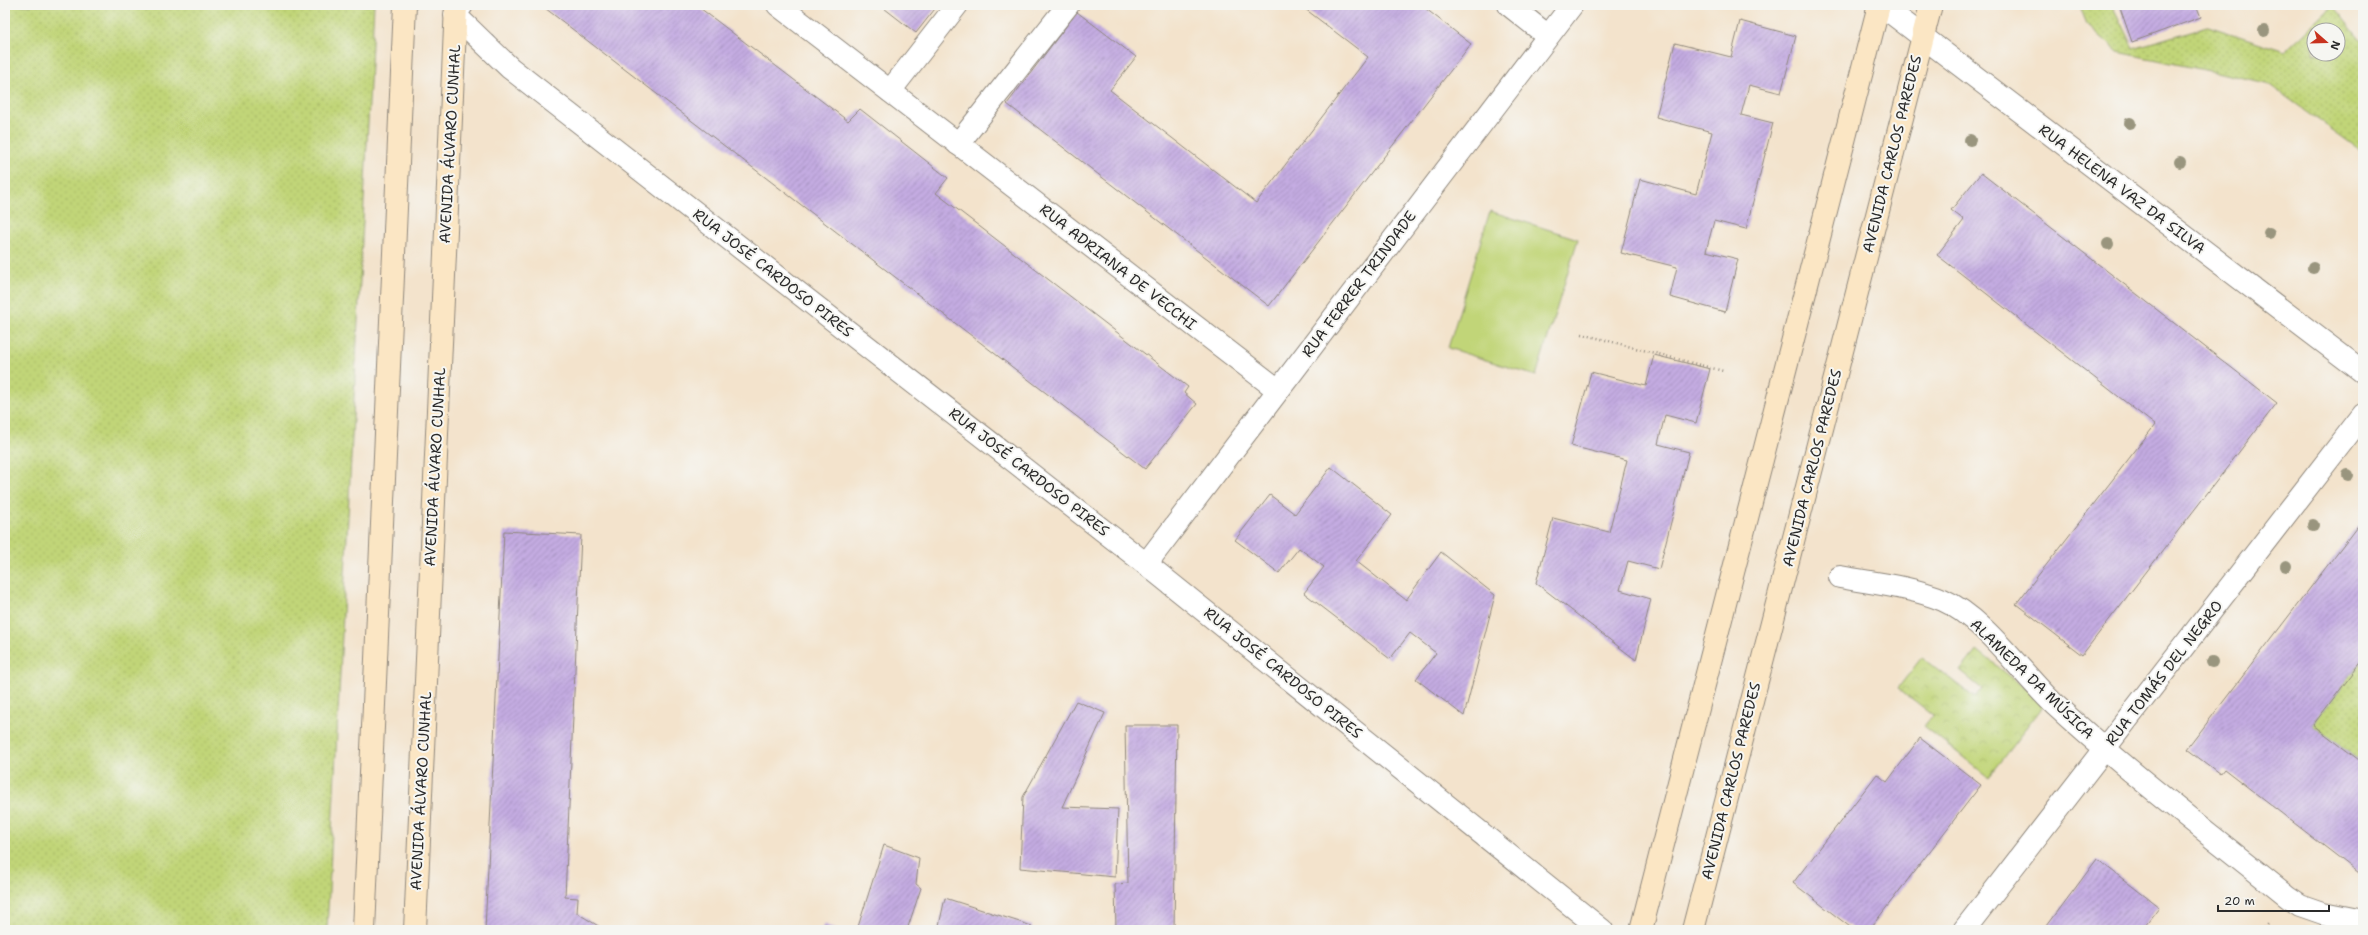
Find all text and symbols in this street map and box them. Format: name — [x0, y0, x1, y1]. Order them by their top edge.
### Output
north arrow — [2306, 22, 2346, 62]
text: N — [2326, 39, 2343, 52]
street label: AVENIDA ÁLVARO CUNHAL — [434, 44, 465, 244]
street label: AVENIDA CARLOS PAREDES — [1858, 53, 1926, 255]
street label: RUA HELENA VAZ DA SILVA — [2035, 120, 2210, 258]
street label: RUA ADRIANA DE VECCHI — [1035, 199, 1201, 335]
street label: RUA JOSÉ CARDOSO PIRES — [689, 203, 858, 342]
street label: RUA FERRER TRINDADE — [1297, 207, 1421, 361]
street label: AVENIDA ÁLVARO CUNHAL — [419, 367, 450, 567]
street label: AVENIDA CARLOS PAREDES — [1778, 367, 1846, 569]
street label: RUA JOSÉ CARDOSO PIRES — [945, 402, 1114, 541]
street label: RUA TOMÁS DEL NEGRO — [2100, 596, 2227, 750]
street label: RUA JOSÉ CARDOSO PIRES — [1200, 602, 1367, 743]
street label: ALAMEDA DA MÚSICA — [1966, 614, 2099, 744]
street label: AVENIDA CARLOS PAREDES — [1697, 680, 1765, 882]
street label: AVENIDA ÁLVARO CUNHAL — [405, 691, 436, 891]
scale bar — [2218, 887, 2329, 913]
text: 20 m — [2224, 893, 2255, 909]

